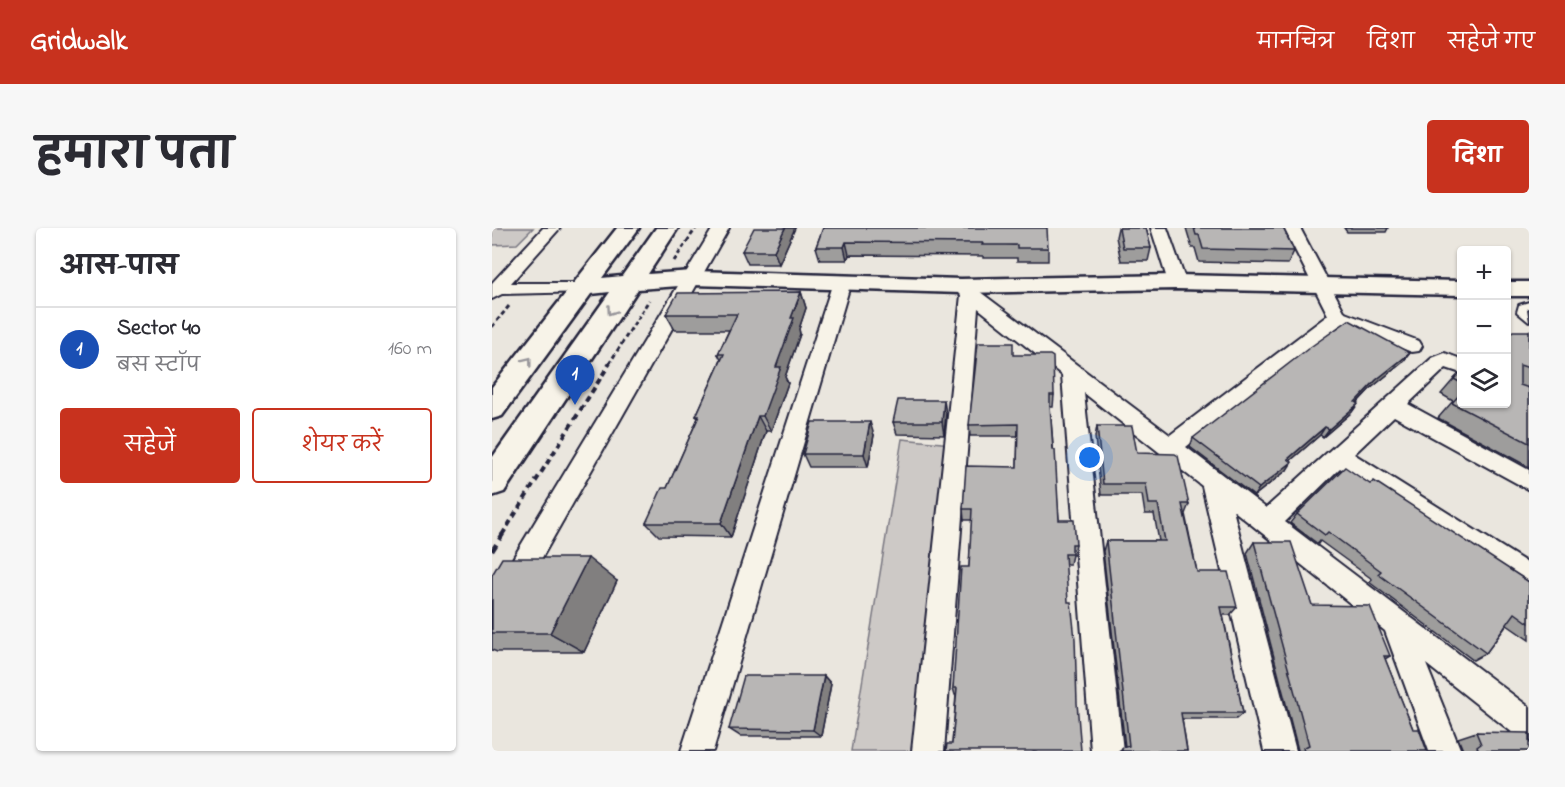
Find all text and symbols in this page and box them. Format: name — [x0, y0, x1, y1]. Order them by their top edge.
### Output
text: Gridwalk — [30, 22, 127, 63]
text: मानचित्र — [1257, 28, 1334, 58]
text: दिशा — [1367, 28, 1415, 58]
text: सहेजे गए — [1448, 28, 1535, 58]
button: दिशा — [1427, 120, 1529, 193]
text: हमारा पता — [36, 126, 233, 187]
map controls — [1457, 246, 1511, 408]
button: + — [1457, 246, 1511, 300]
text: आस-पास — [60, 249, 178, 287]
button: − — [1457, 300, 1511, 354]
one-way arrow — [607, 304, 618, 315]
text: Sector 40 — [117, 313, 200, 345]
text: 1 — [76, 335, 83, 364]
text: 160 m — [388, 335, 432, 364]
text: बस स्टॉप — [117, 352, 200, 381]
button: layers — [1457, 354, 1511, 408]
pin: 1 — [556, 356, 595, 405]
one-way arrow — [520, 357, 531, 368]
button: सहेजें — [60, 408, 240, 483]
button: शेयर करें — [252, 408, 432, 483]
your location — [1075, 443, 1104, 472]

